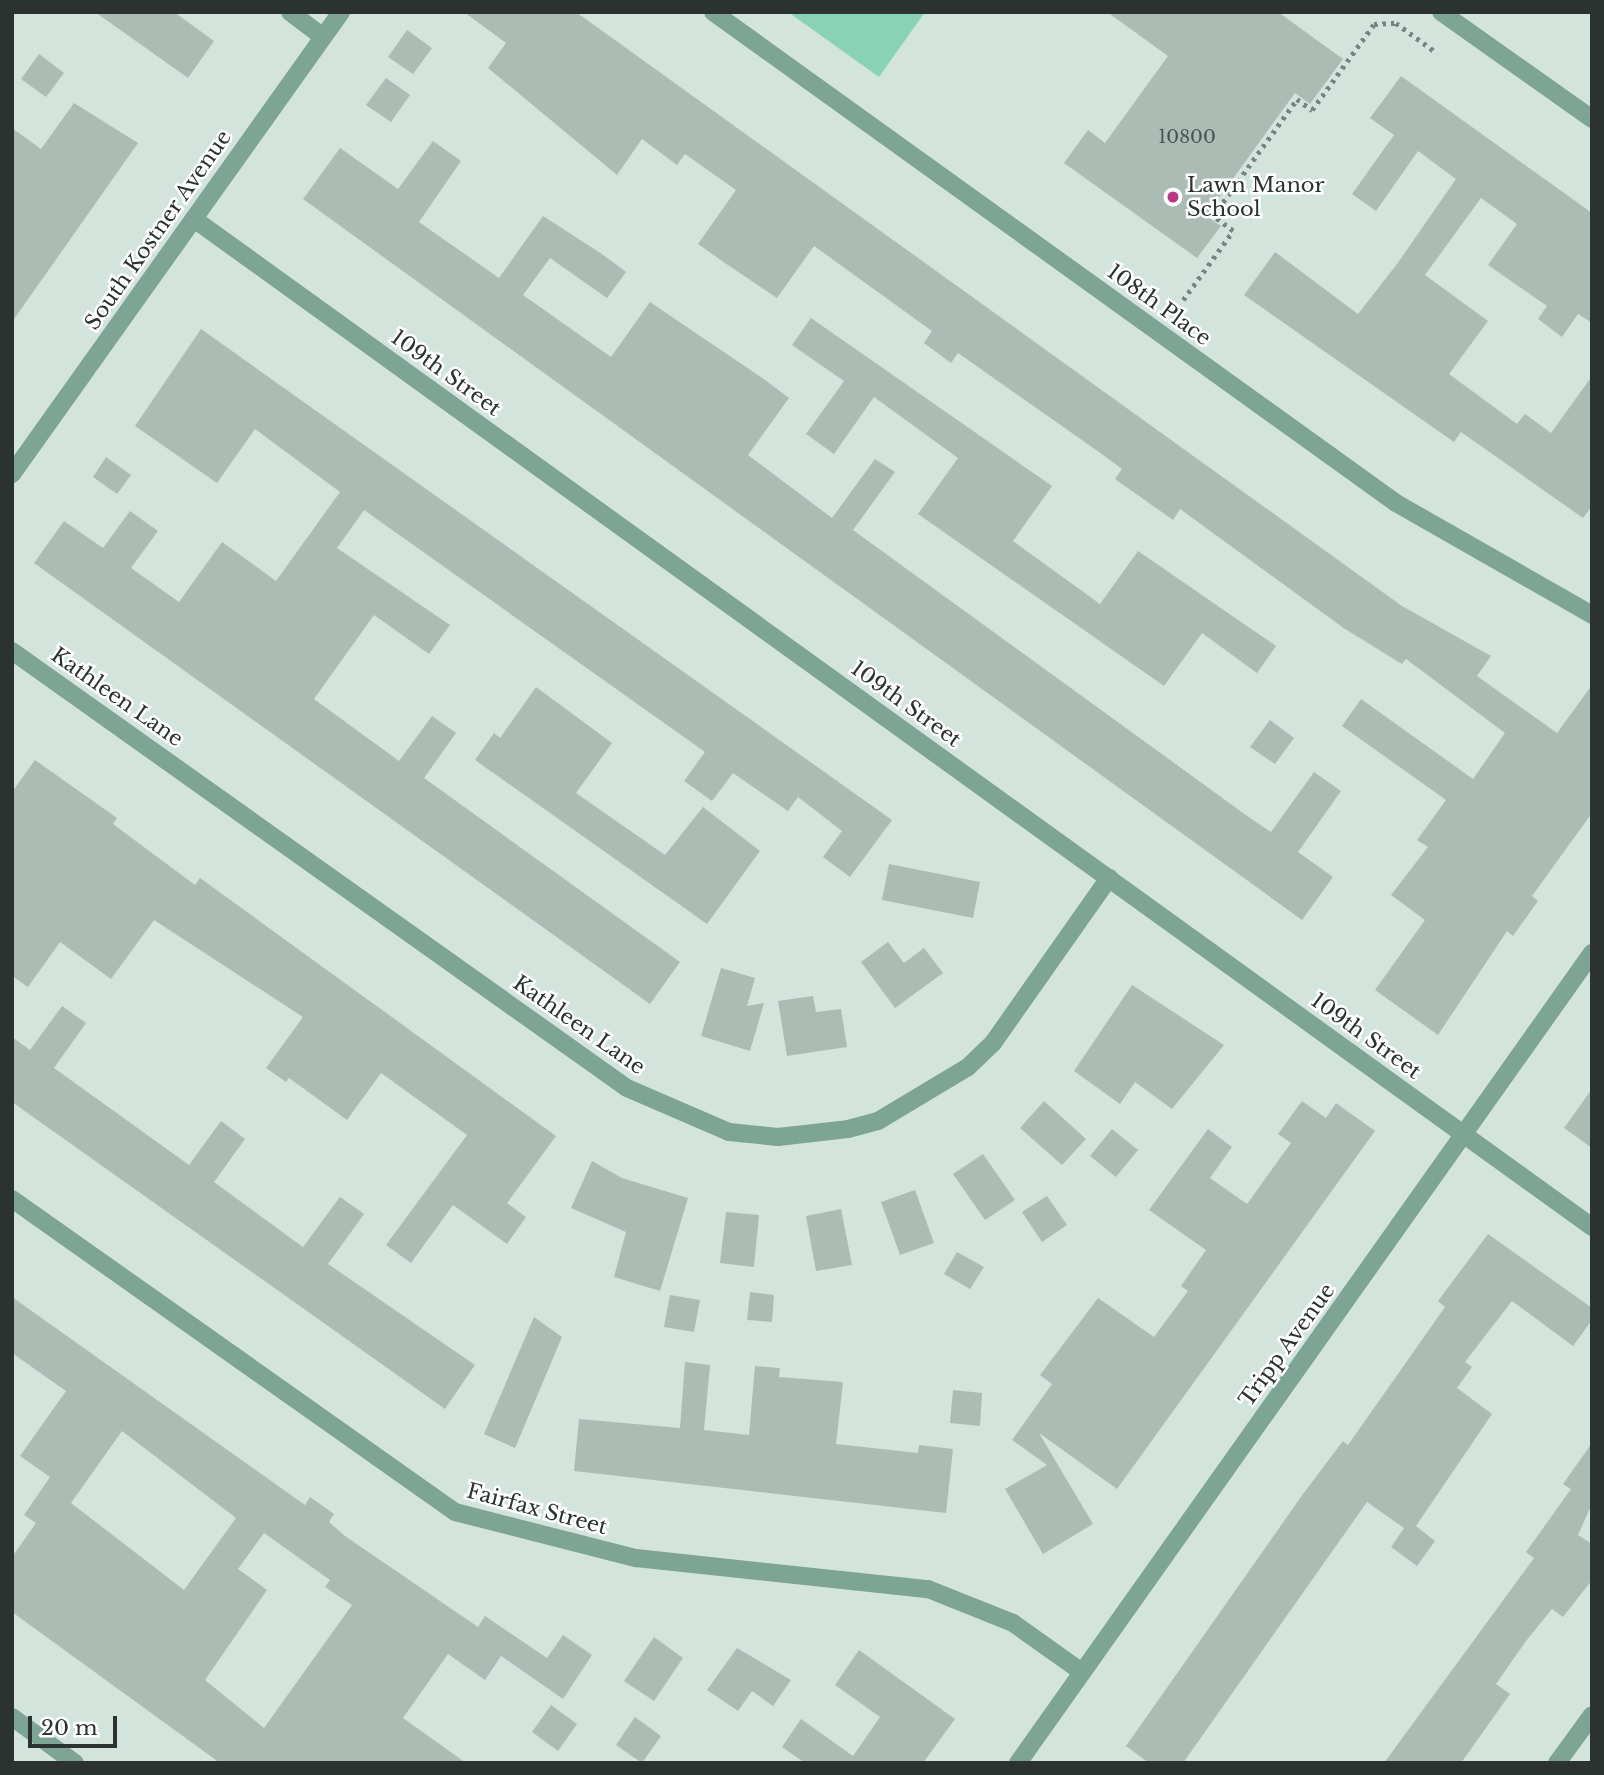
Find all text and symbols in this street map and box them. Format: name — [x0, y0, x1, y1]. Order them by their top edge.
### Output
street label: South Kostner Avenue — [79, 125, 237, 335]
house number: 10800 — [1158, 126, 1216, 148]
place label: Lawn Manor School — [1187, 172, 1325, 222]
marker: Lawn Manor School — [1165, 189, 1181, 205]
street label: 108th Place — [1102, 259, 1216, 351]
street label: 109th Street — [386, 325, 506, 421]
street label: Kathleen Lane — [46, 642, 188, 752]
street label: 109th Street — [846, 656, 966, 752]
street label: Kathleen Lane — [508, 970, 650, 1080]
street label: 109th Street — [1306, 988, 1426, 1084]
street label: Tripp Avenue — [1234, 1278, 1340, 1412]
street label: Fairfax Street — [464, 1478, 610, 1540]
scale bar — [32, 1702, 121, 1746]
text: 20 m — [41, 1715, 98, 1741]

